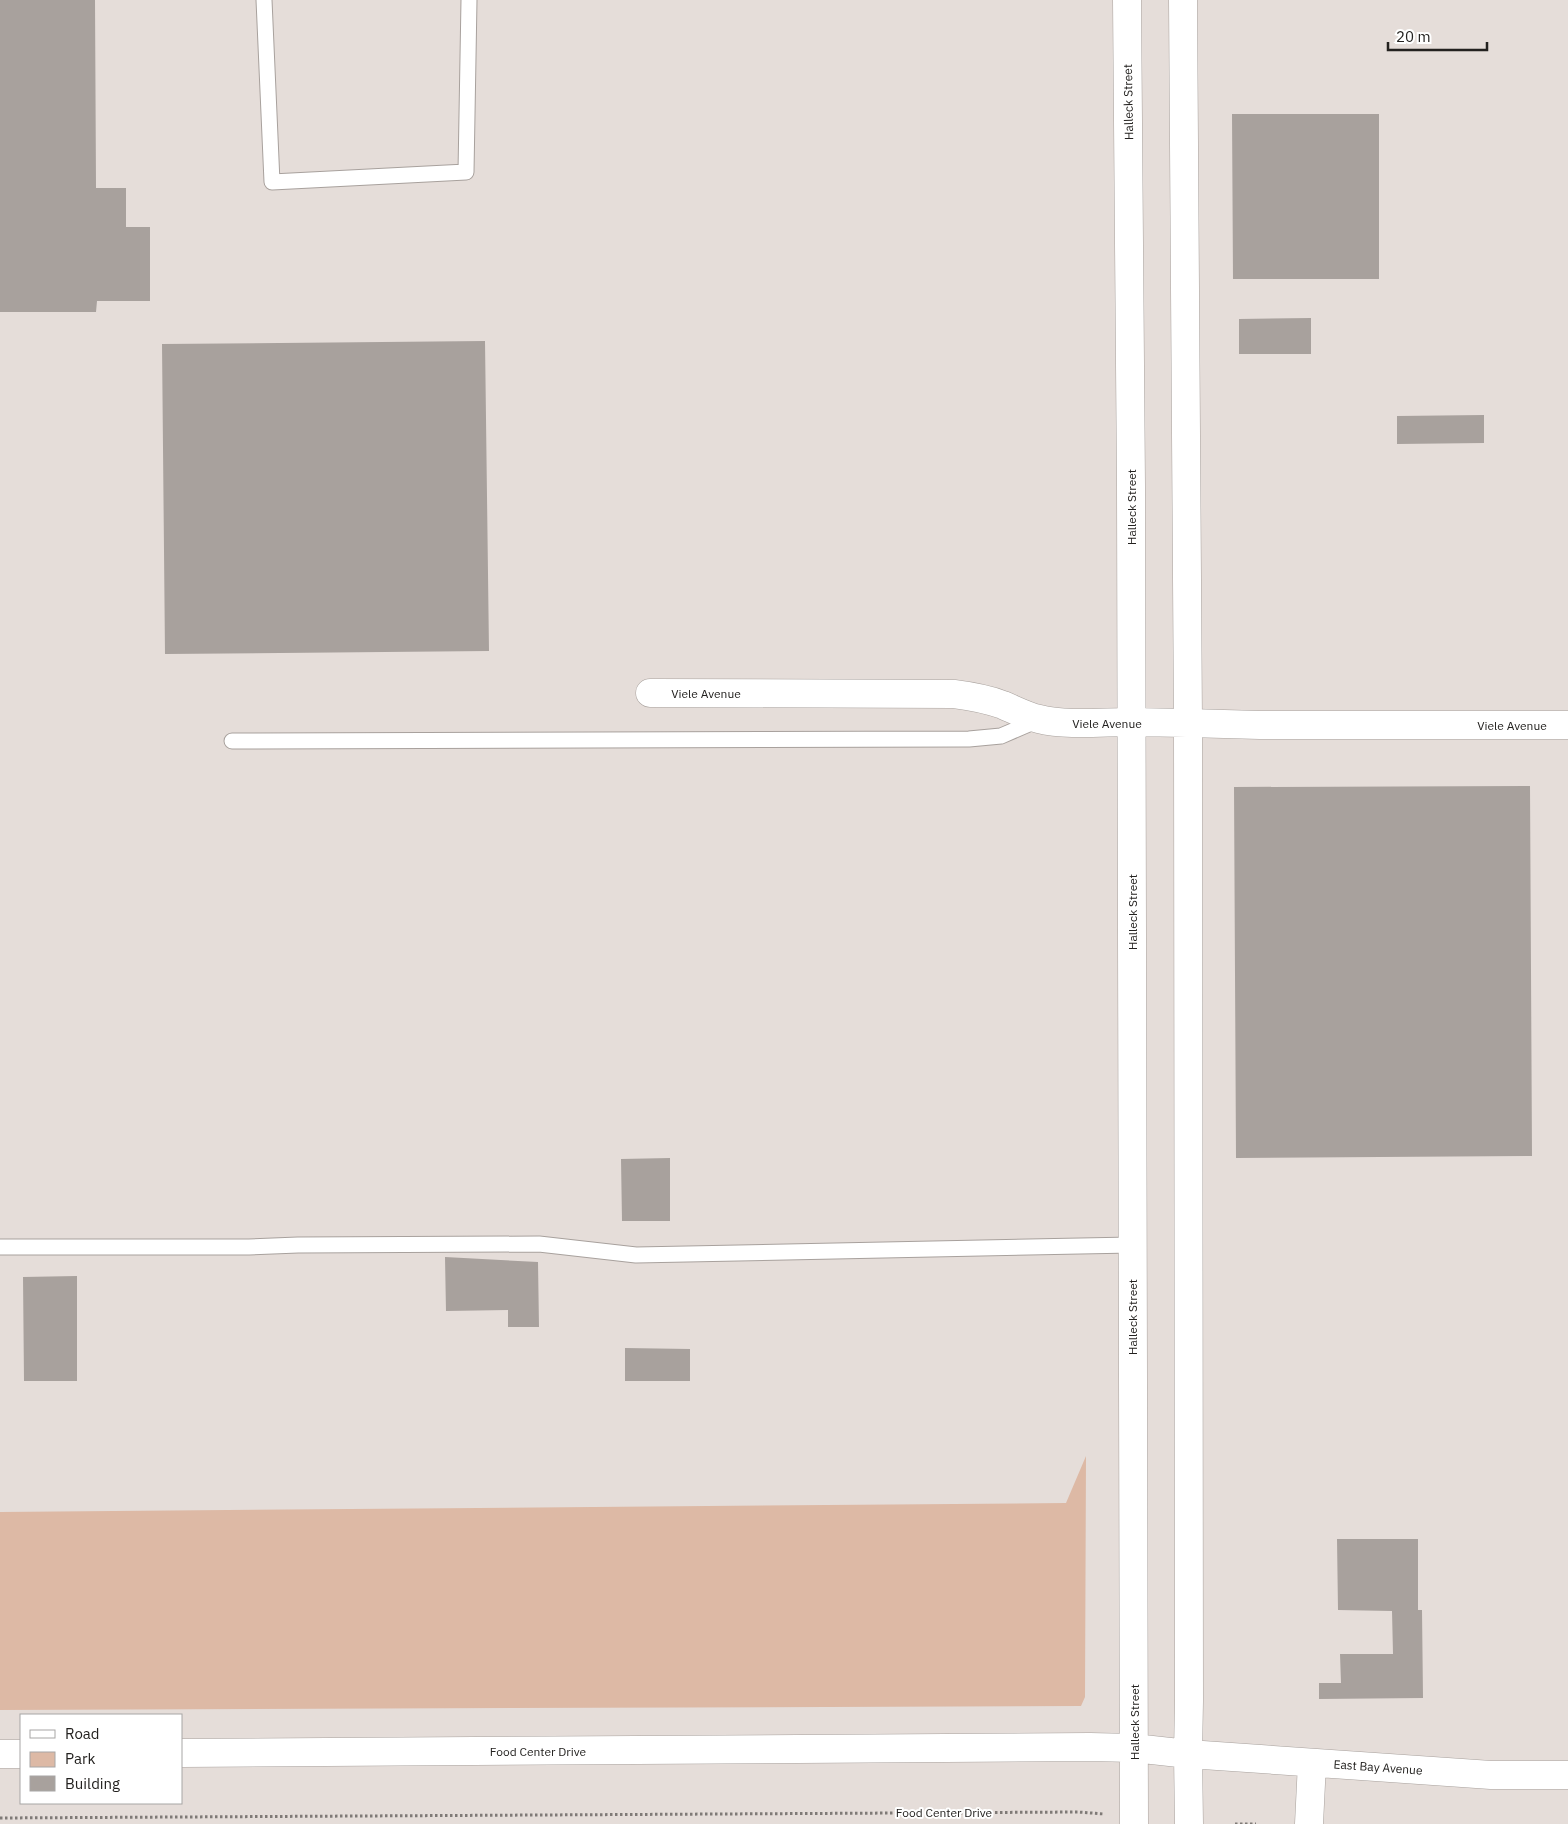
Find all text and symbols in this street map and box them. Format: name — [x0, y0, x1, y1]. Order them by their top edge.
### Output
scale bar — [1388, 20, 1487, 52]
text: 20 m — [1396, 27, 1431, 46]
street label: Halleck Street — [1120, 64, 1136, 140]
street label: Halleck Street — [1124, 469, 1139, 545]
street label: Viele Avenue — [671, 686, 741, 701]
street label: Viele Avenue — [1072, 716, 1142, 731]
street label: Viele Avenue — [1477, 718, 1547, 733]
street label: Halleck Street — [1125, 874, 1140, 950]
street label: Halleck Street — [1125, 1279, 1140, 1355]
street label: Halleck Street — [1127, 1684, 1142, 1760]
legend — [20, 1714, 182, 1804]
text: Road — [65, 1724, 100, 1743]
street label: Food Center Drive — [490, 1744, 587, 1759]
text: Park — [65, 1749, 95, 1768]
street label: East Bay Avenue — [1333, 1756, 1423, 1778]
text: Building — [65, 1774, 120, 1793]
street label: Food Center Drive — [896, 1805, 993, 1820]

